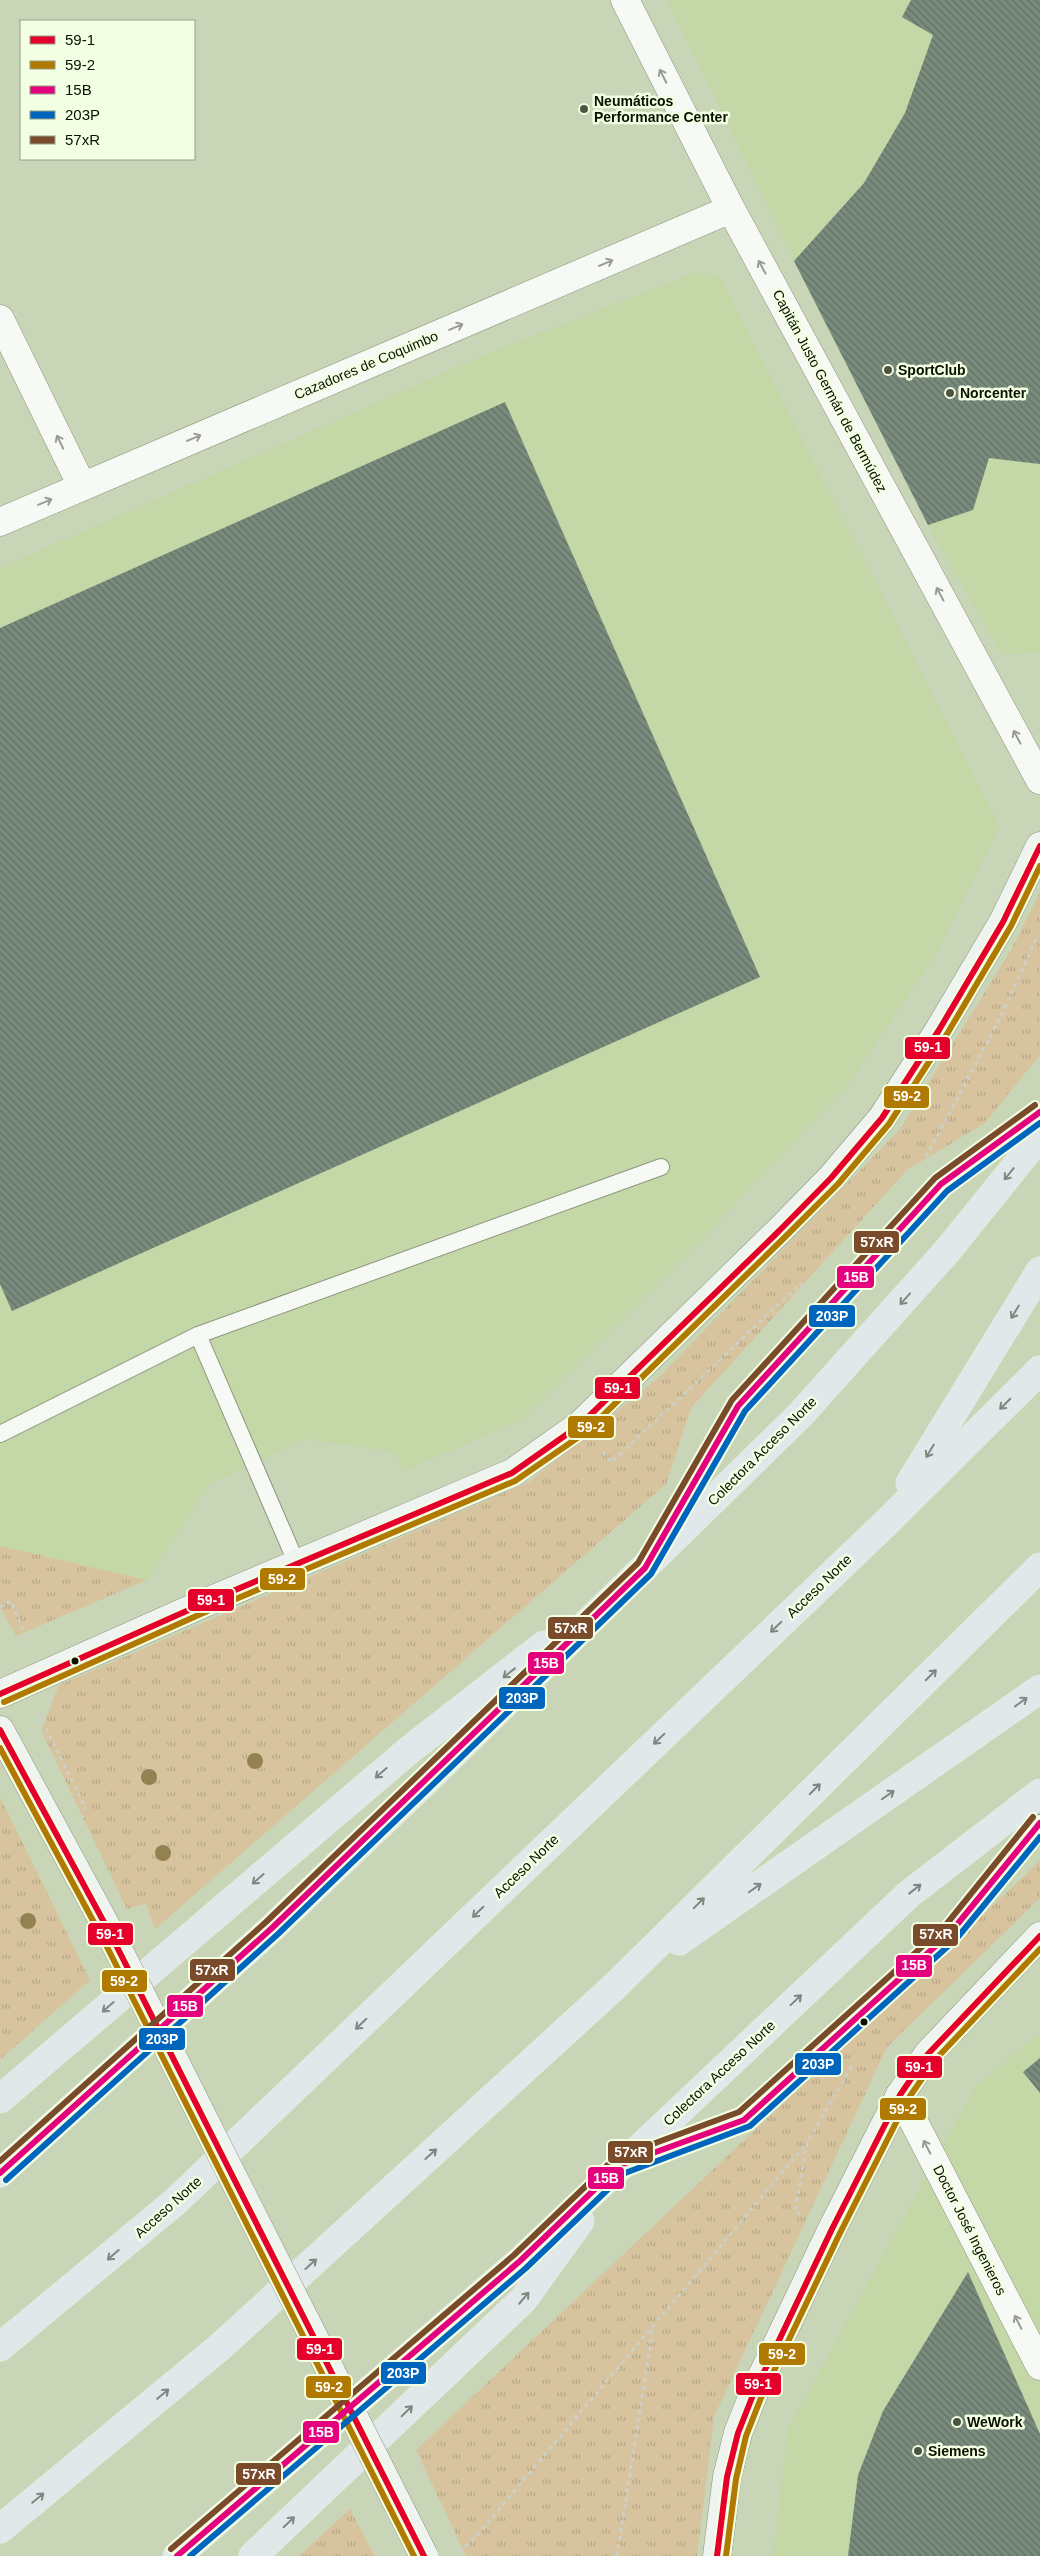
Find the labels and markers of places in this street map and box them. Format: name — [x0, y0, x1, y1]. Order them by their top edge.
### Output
place label: Neumáticos Performance Center — [594, 93, 728, 125]
marker: Neumáticos Performance Center — [578, 103, 590, 115]
place label: SportClub — [898, 362, 966, 378]
marker: SportClub — [882, 364, 894, 376]
place label: Norcenter — [960, 385, 1027, 401]
marker: Norcenter — [944, 387, 956, 399]
unlabelled marker — [70, 1656, 80, 1666]
unlabelled marker — [859, 2017, 869, 2027]
place label: WeWork — [967, 2414, 1023, 2430]
marker: WeWork — [951, 2416, 963, 2428]
place label: Siemens — [928, 2443, 986, 2459]
marker: Siemens — [912, 2445, 924, 2457]

